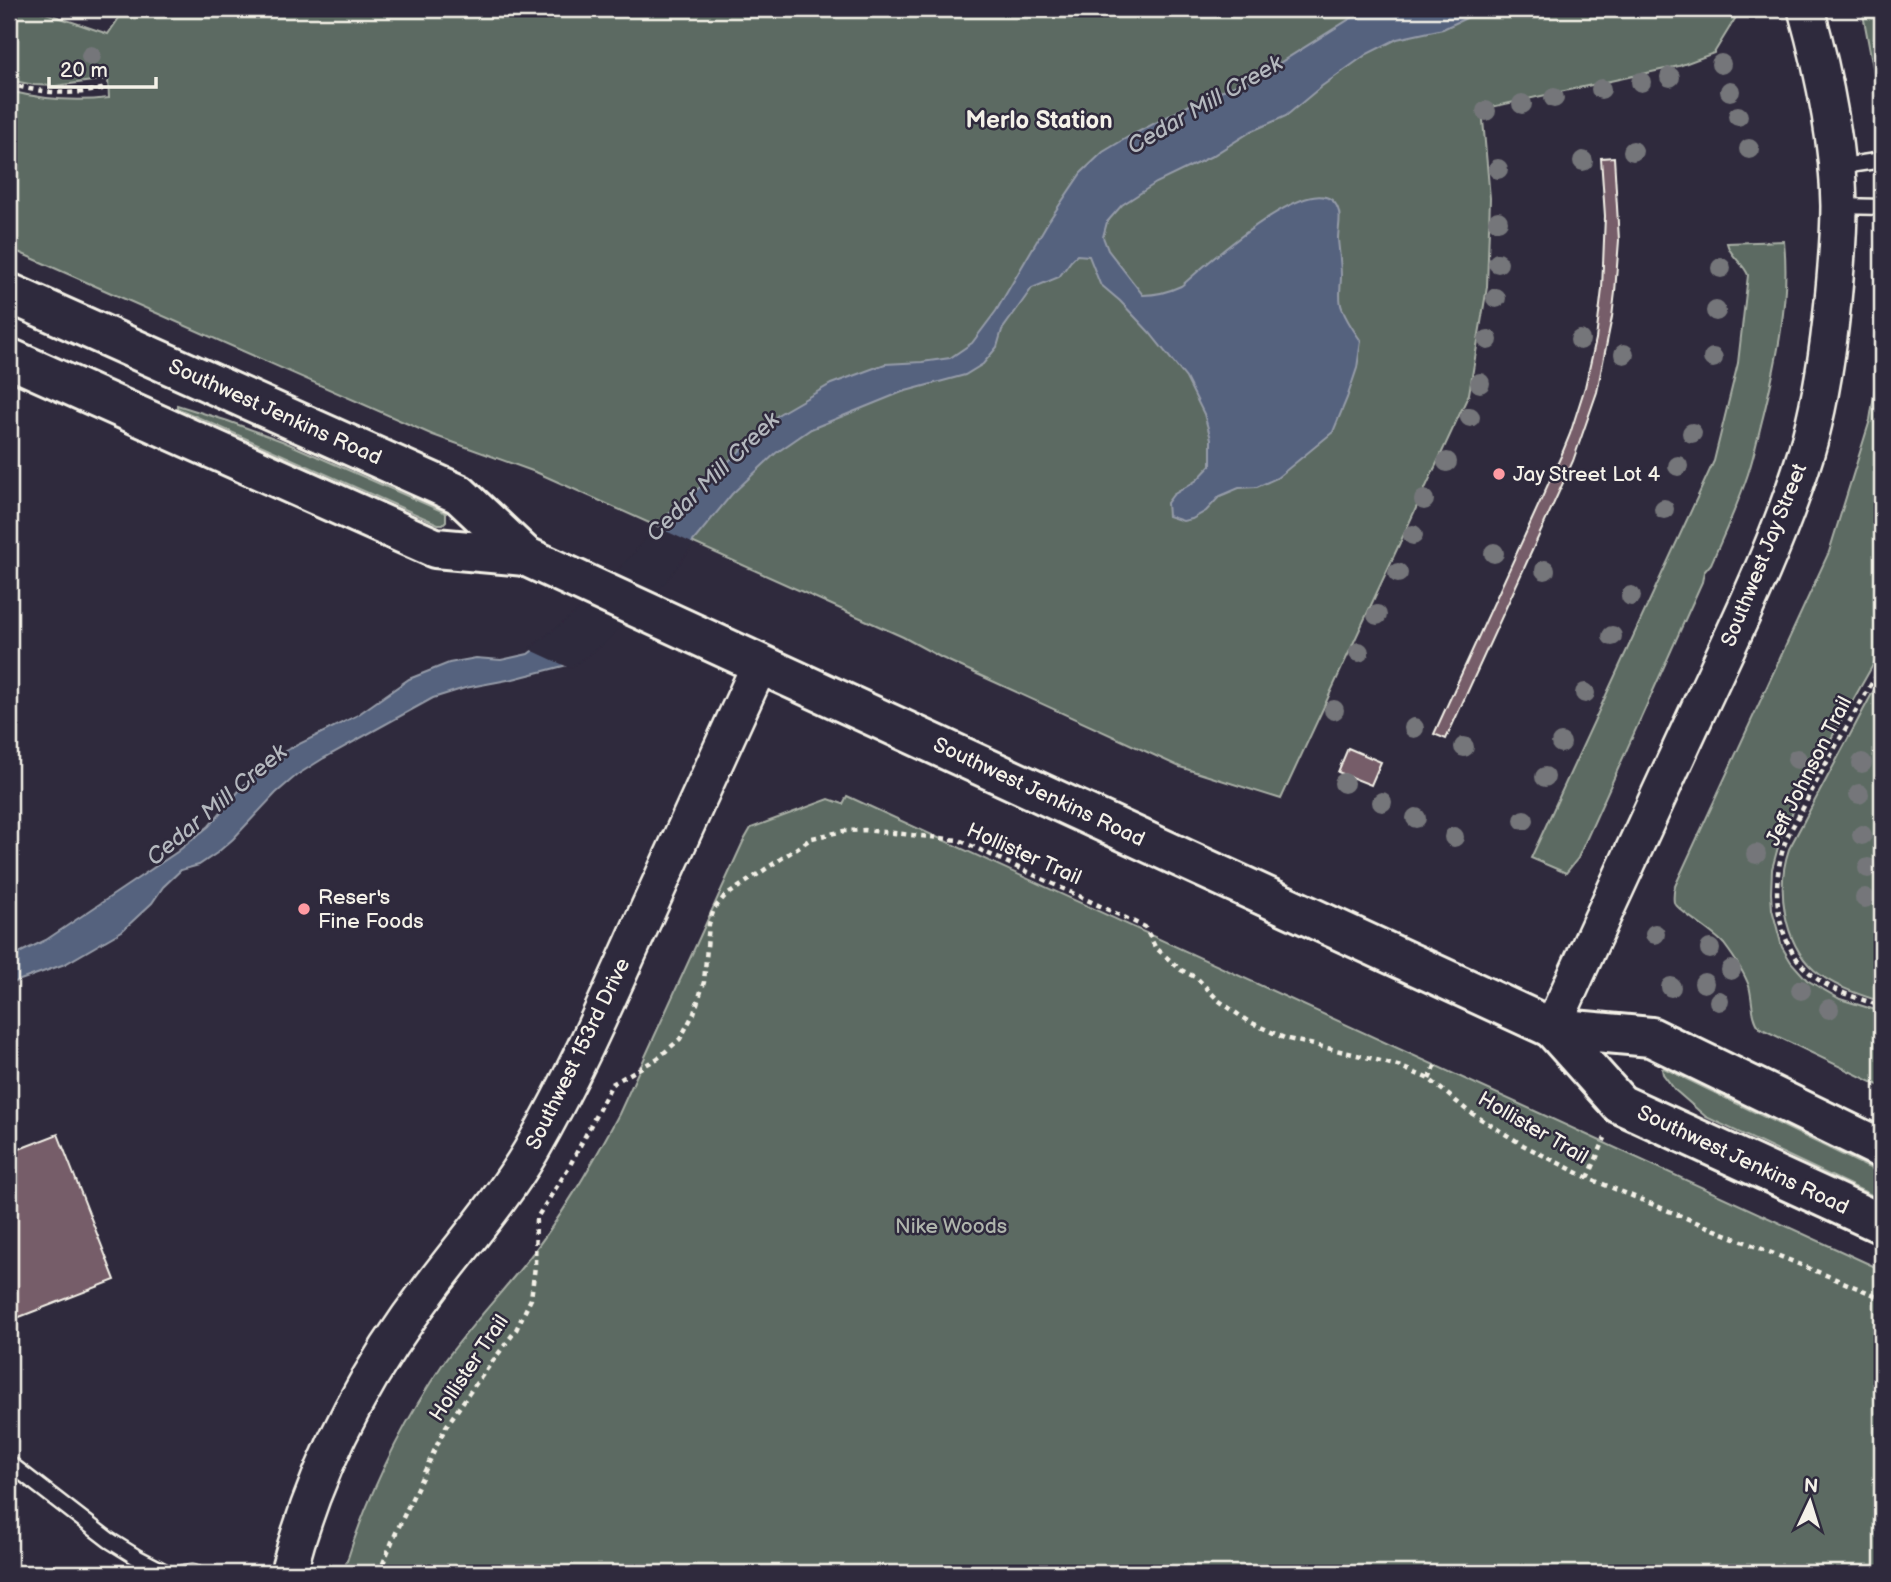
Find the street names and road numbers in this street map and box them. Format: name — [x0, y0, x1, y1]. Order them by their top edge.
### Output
street label: Southwest Jenkins Road — [165, 354, 385, 470]
street label: Southwest Jay Street — [1716, 459, 1812, 650]
street label: Jeff Johnson Trail — [1761, 692, 1857, 850]
street label: Southwest Jenkins Road — [929, 732, 1149, 852]
street label: Hollister Trail — [963, 818, 1085, 890]
street label: Southwest 153rd Drive — [521, 954, 635, 1154]
street label: Hollister Trail — [1473, 1086, 1593, 1170]
street label: Southwest Jenkins Road — [1633, 1100, 1853, 1220]
street label: Hollister Trail — [424, 1310, 514, 1426]

